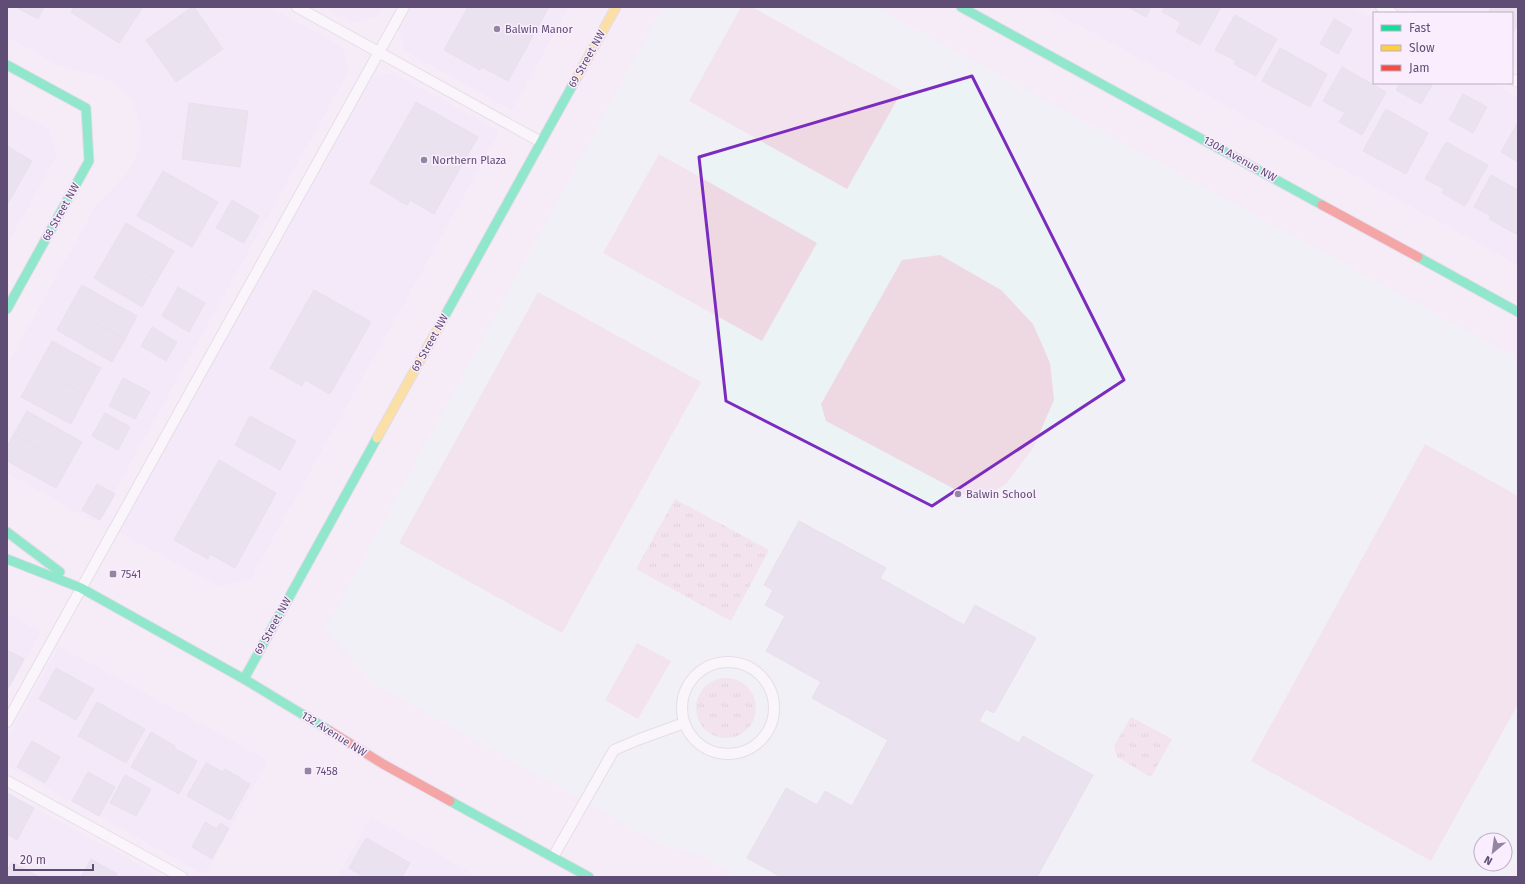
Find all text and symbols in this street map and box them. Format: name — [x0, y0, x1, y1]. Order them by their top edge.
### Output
legend — [1373, 12, 1513, 84]
text: Fast — [1409, 21, 1431, 35]
place label: Balwin Manor — [505, 23, 574, 36]
marker: Balwin Manor — [492, 24, 502, 34]
street label: 69 Street NW — [566, 28, 608, 90]
text: Slow — [1409, 41, 1435, 55]
text: Jam — [1409, 61, 1429, 75]
street label: 130A Avenue NW — [1201, 134, 1279, 184]
place label: Northern Plaza — [432, 154, 506, 167]
marker: Northern Plaza — [419, 155, 429, 165]
street label: 68 Street NW — [40, 181, 82, 243]
street label: 69 Street NW — [409, 312, 451, 374]
place label: Balwin School — [966, 488, 1036, 501]
marker: Balwin School — [953, 489, 963, 499]
place label: 7541 — [121, 568, 141, 581]
marker: 7541 — [108, 569, 118, 579]
street label: 69 Street NW — [252, 595, 294, 657]
street label: 132 Avenue NW — [299, 709, 369, 759]
place label: 7458 — [316, 765, 338, 778]
marker: 7458 — [303, 766, 313, 776]
north arrow — [1473, 832, 1513, 872]
scale bar — [14, 846, 93, 872]
text: 20 m — [20, 853, 46, 867]
text: N — [1482, 853, 1495, 868]

